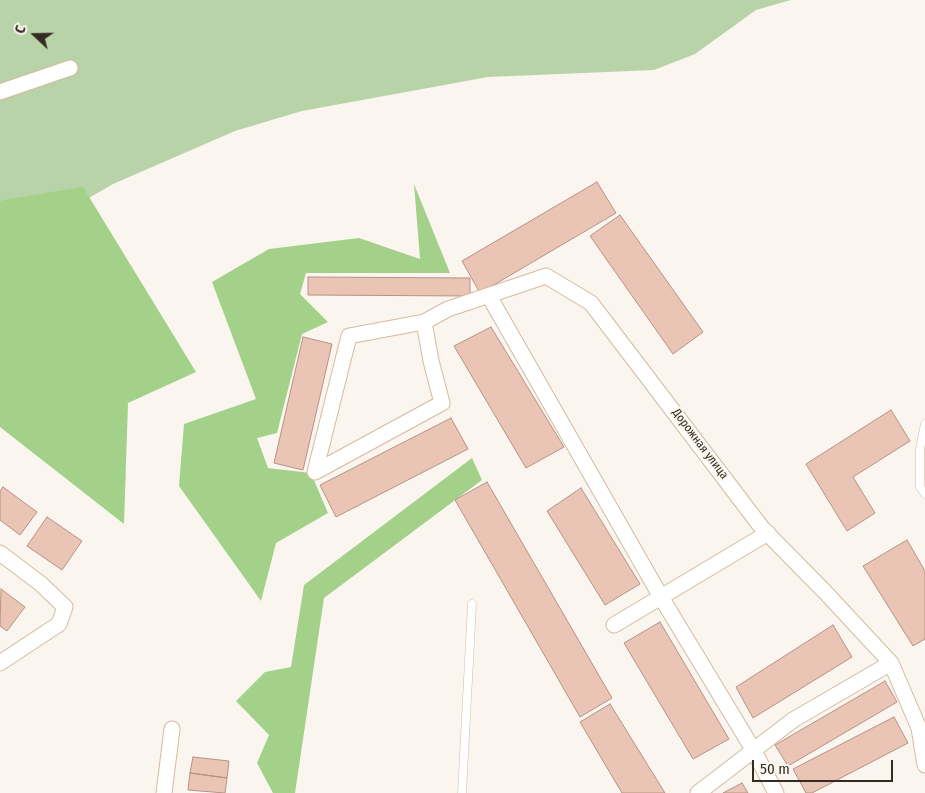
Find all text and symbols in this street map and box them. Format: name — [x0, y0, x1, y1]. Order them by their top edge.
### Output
north arrow — [10, 10, 60, 60]
text: С — [11, 23, 30, 36]
street label: Дорожная улица — [669, 406, 731, 482]
scale bar — [755, 750, 896, 782]
text: 50 m — [760, 760, 790, 778]

